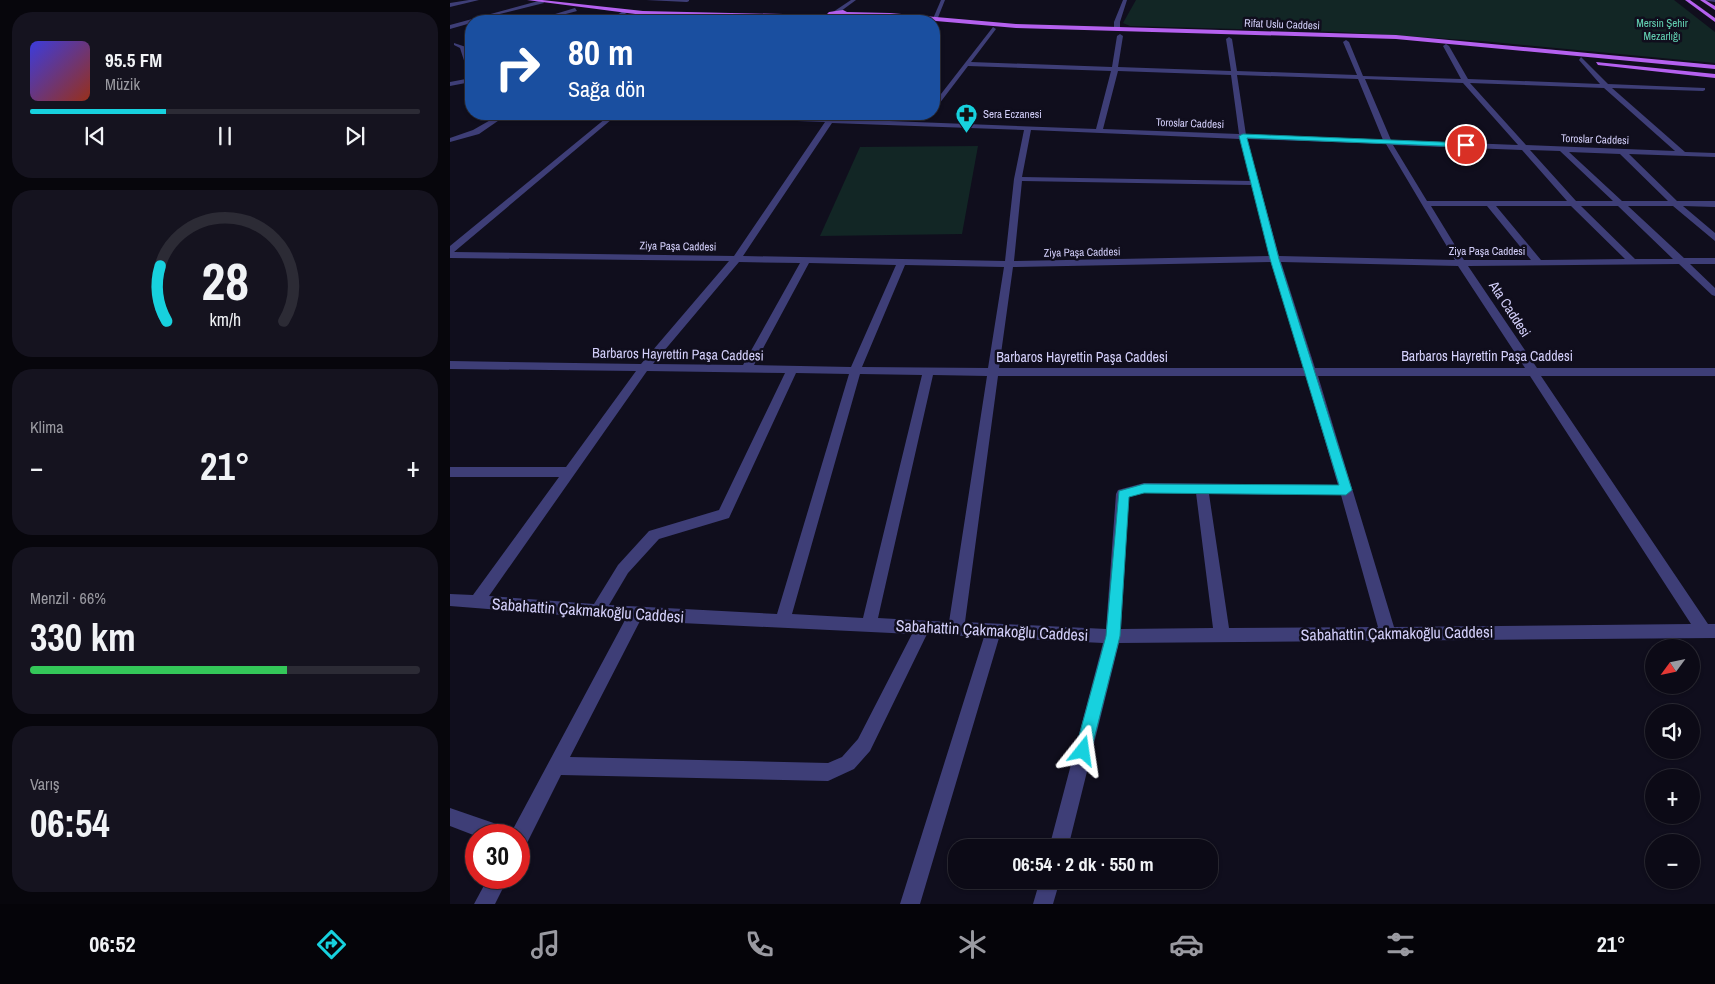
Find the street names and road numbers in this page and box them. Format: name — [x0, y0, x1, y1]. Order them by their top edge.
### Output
street label: Rifat Uslu Caddesi — [1244, 16, 1320, 32]
street label: Toroslar Caddesi — [1156, 115, 1224, 131]
street label: Toroslar Caddesi — [1561, 131, 1629, 147]
street label: Ziya Paşa Caddesi — [640, 238, 716, 254]
street label: Ziya Paşa Caddesi — [1044, 244, 1120, 260]
street label: Ziya Paşa Caddesi — [1449, 244, 1525, 258]
street label: Ata Caddesi — [1485, 277, 1535, 340]
street label: Barbaros Hayrettin Paşa Caddesi — [592, 344, 764, 364]
street label: Barbaros Hayrettin Paşa Caddesi — [1401, 347, 1573, 365]
street label: Barbaros Hayrettin Paşa Caddesi — [996, 348, 1168, 366]
street label: Sabahattin Çakmakoğlu Caddesi — [491, 592, 685, 628]
street label: Sabahattin Çakmakoğlu Caddesi — [895, 614, 1089, 646]
street label: Sabahattin Çakmakoğlu Caddesi — [1301, 620, 1493, 646]

